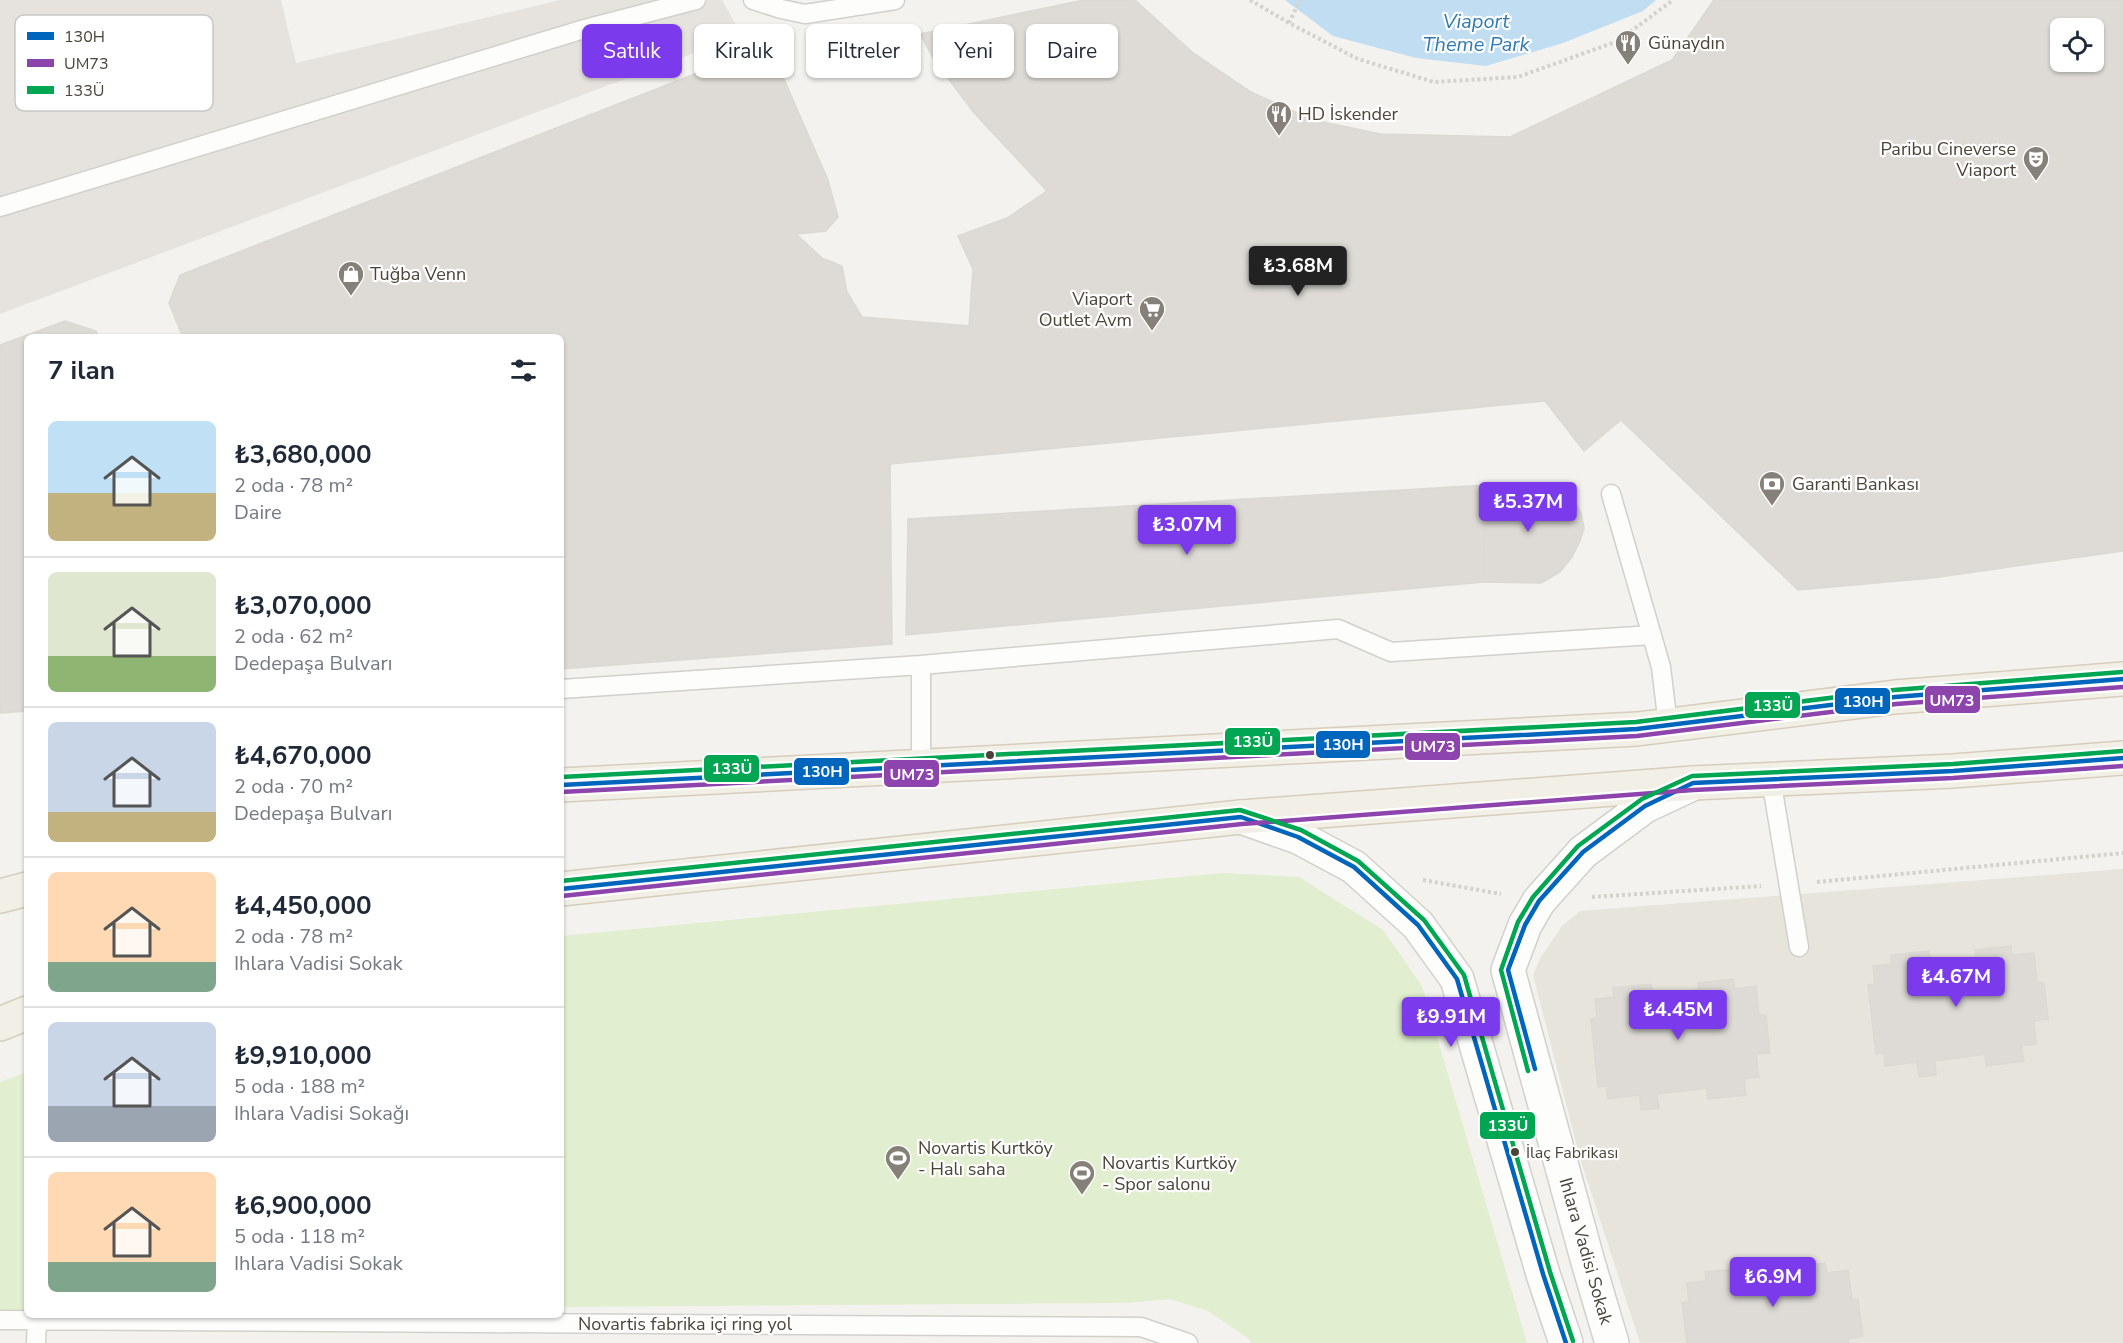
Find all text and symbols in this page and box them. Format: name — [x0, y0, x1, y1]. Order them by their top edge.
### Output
water label: Viaport Theme Park — [1423, 8, 1530, 58]
legend — [15, 15, 213, 111]
map controls — [2050, 18, 2104, 72]
button: locate — [2050, 18, 2104, 72]
chip: Satılık — [582, 24, 682, 78]
chip: Kiralık — [694, 24, 794, 78]
chip: Filtreler — [806, 24, 921, 78]
chip: Yeni — [933, 24, 1014, 78]
chip: Daire — [1026, 24, 1118, 78]
text: 130H — [64, 26, 105, 48]
restaurant icon: Günaydın — [1613, 28, 1643, 66]
place label: Günaydın — [1648, 31, 1725, 55]
text: UM73 — [64, 53, 109, 75]
text: 133Ü — [64, 80, 104, 102]
restaurant icon: HD İskender — [1264, 99, 1294, 137]
place label: HD İskender — [1298, 102, 1399, 126]
place label: Paribu Cineverse Viaport — [1880, 137, 2017, 182]
theatre icon: Paribu Cineverse Viaport — [2021, 144, 2051, 182]
pin: ₺3.68M — [1249, 246, 1347, 297]
text: ₺3.68M — [1263, 252, 1333, 279]
shop icon: Tuğba Venn — [336, 259, 366, 297]
place label: Tuğba Venn — [370, 262, 466, 286]
place label: Viaport Outlet Avm — [1039, 287, 1133, 332]
supermarket icon: Viaport Outlet Avm — [1137, 294, 1167, 332]
text: 7 ilan — [48, 353, 115, 388]
icon: filters — [507, 354, 540, 387]
text: ₺3,680,000 — [234, 437, 372, 472]
icon: home — [96, 445, 168, 517]
bank icon: Garanti Bankası — [1757, 469, 1787, 507]
text: 2 oda · 78 m² — [234, 472, 353, 499]
place label: Garanti Bankası — [1792, 472, 1919, 496]
pin: ₺5.37M — [1479, 482, 1577, 533]
text: ₺5.37M — [1493, 488, 1563, 515]
text: Daire — [234, 499, 282, 526]
pin: ₺3.07M — [1138, 505, 1236, 556]
text: ₺3.07M — [1152, 511, 1222, 538]
text: ₺3,070,000 — [234, 588, 372, 623]
icon: home — [96, 596, 168, 668]
text: 2 oda · 62 m² — [234, 623, 353, 650]
text: Dedepaşa Bulvarı — [234, 650, 392, 677]
line badge: UM73 — [1924, 685, 1981, 714]
line badge: 130H — [1834, 687, 1891, 715]
text: UM73 — [1930, 690, 1974, 712]
line badge: 133Ü — [1744, 691, 1801, 719]
text: 130H — [1842, 691, 1884, 713]
text: 133Ü — [1753, 695, 1793, 717]
line badge: 133Ü — [1224, 727, 1281, 756]
line badge: 130H — [1315, 730, 1371, 759]
text: 133Ü — [1233, 731, 1273, 753]
line badge: UM73 — [1404, 732, 1461, 761]
text: 130H — [1322, 734, 1364, 756]
text: UM73 — [1411, 736, 1455, 758]
text: ₺4,670,000 — [234, 738, 372, 773]
icon: home — [96, 746, 168, 818]
unlabelled marker — [984, 749, 996, 761]
line badge: 133Ü — [703, 754, 760, 783]
line badge: 130H — [793, 757, 850, 786]
text: 133Ü — [712, 758, 752, 780]
line badge: UM73 — [883, 759, 940, 788]
text: 130H — [801, 761, 843, 783]
text: UM73 — [890, 764, 934, 786]
text: 2 oda · 70 m² — [234, 773, 353, 800]
text: Dedepaşa Bulvarı — [234, 800, 392, 827]
text: ₺4,450,000 — [234, 888, 372, 923]
icon: home — [96, 896, 168, 968]
text: 2 oda · 78 m² — [234, 923, 353, 950]
text: Ihlara Vadisi Sokak — [234, 950, 403, 977]
pin: ₺4.67M — [1907, 957, 2005, 1008]
text: ₺4.67M — [1921, 963, 1991, 990]
pin: ₺4.45M — [1629, 990, 1727, 1041]
text: ₺4.45M — [1643, 996, 1713, 1023]
pin: ₺9.91M — [1402, 997, 1500, 1048]
text: ₺9.91M — [1416, 1003, 1486, 1030]
text: ₺9,910,000 — [234, 1038, 372, 1073]
icon: home — [96, 1046, 168, 1118]
text: 5 oda · 188 m² — [234, 1073, 365, 1100]
text: Ihlara Vadisi Sokağı — [234, 1100, 409, 1127]
line badge: 133Ü — [1479, 1111, 1536, 1140]
text: 133Ü — [1488, 1115, 1528, 1137]
place label: Novartis Kurtköy - Halı saha — [918, 1136, 1054, 1181]
place label: İlaç Fabrikası — [1526, 1142, 1618, 1164]
sports icon: Novartis Kurtköy - Halı saha — [883, 1143, 913, 1181]
marker: İlaç Fabrikası — [1509, 1146, 1521, 1158]
place label: Novartis Kurtköy - Spor salonu — [1102, 1151, 1238, 1196]
sports icon: Novartis Kurtköy - Spor salonu — [1067, 1158, 1097, 1196]
street label: Ihlara Vadisi Sokak — [1554, 1175, 1619, 1328]
text: ₺6,900,000 — [234, 1188, 372, 1223]
icon: home — [96, 1196, 168, 1268]
text: 5 oda · 118 m² — [234, 1223, 365, 1250]
text: Ihlara Vadisi Sokak — [234, 1250, 403, 1277]
pin: ₺6.9M — [1731, 1257, 1815, 1308]
text: ₺6.9M — [1744, 1263, 1802, 1290]
street label: Novartis fabrika içi ring yol — [578, 1312, 793, 1336]

